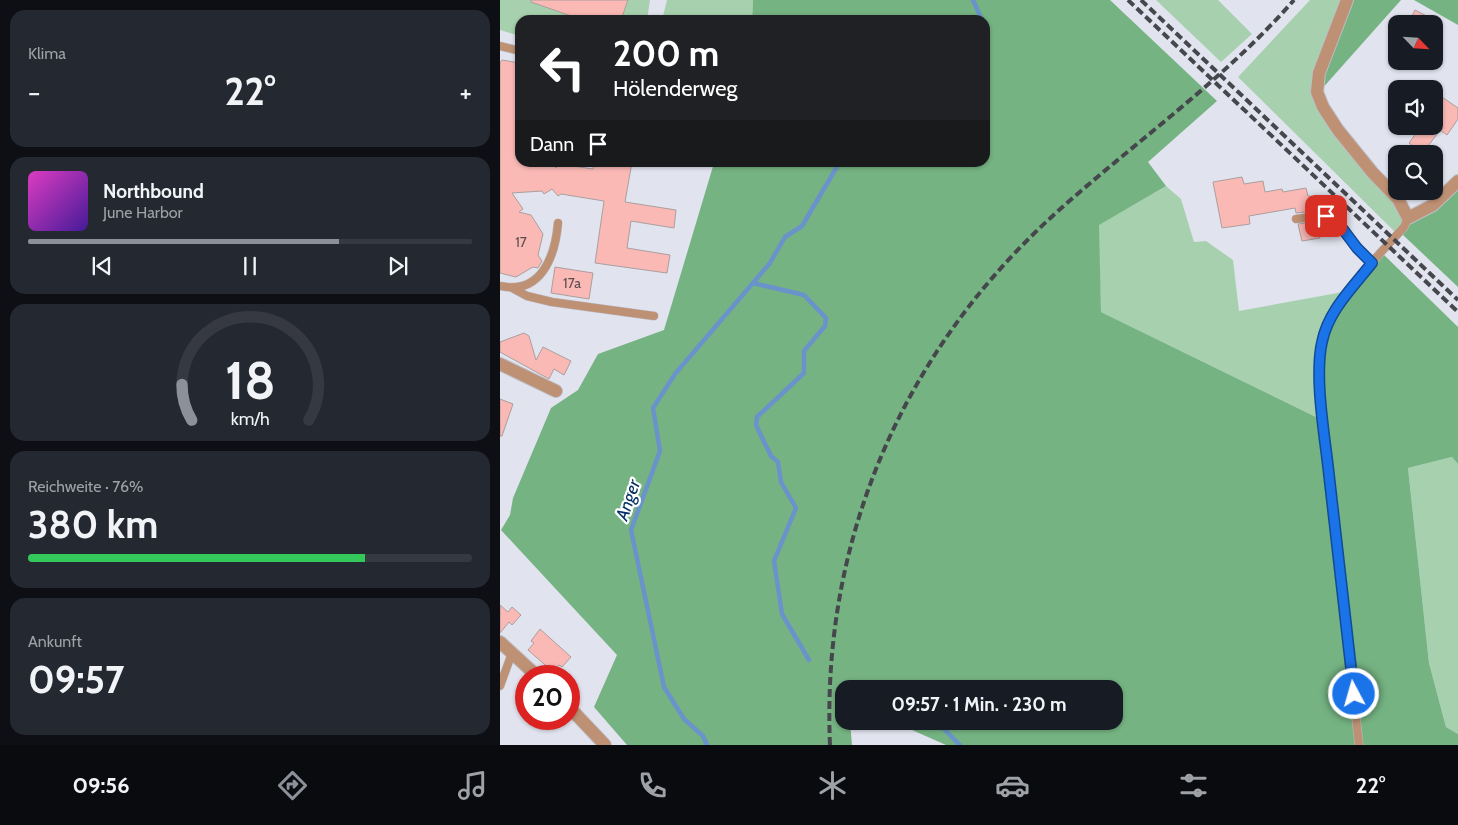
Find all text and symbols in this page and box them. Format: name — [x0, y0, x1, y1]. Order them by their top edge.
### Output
north arrow — [1388, 15, 1442, 70]
map controls — [1388, 15, 1443, 200]
text: 200 m — [613, 32, 719, 75]
icon: left — [530, 35, 595, 100]
text: Klima — [28, 44, 66, 63]
text: 22° — [224, 68, 276, 115]
text: − — [28, 75, 40, 109]
text: + — [460, 75, 472, 109]
text: Hölenderweg — [613, 75, 737, 102]
button: sound — [1388, 80, 1443, 135]
icon: arrive — [584, 130, 612, 158]
text: Dann — [530, 133, 574, 156]
button: search — [1388, 145, 1443, 200]
text: Northbound — [103, 180, 204, 203]
pin — [1305, 195, 1347, 237]
icon: arrive — [1312, 202, 1340, 230]
text: June Harbor — [103, 203, 183, 222]
house number: 17 — [515, 233, 527, 251]
icon: previous — [88, 252, 116, 280]
icon: pause — [236, 252, 264, 280]
icon: next — [384, 252, 412, 280]
house number: 17a — [563, 274, 581, 292]
text: 18 — [225, 349, 275, 412]
text: km/h — [230, 408, 270, 429]
water label: Anger — [611, 475, 646, 524]
text: Reichweite · 76% — [28, 477, 144, 496]
text: 380 km — [28, 501, 158, 548]
text: Ankunft — [28, 632, 82, 651]
text: 09:57 — [28, 656, 124, 703]
speed limit sign: 20 — [515, 665, 580, 730]
position arrow — [1327, 667, 1379, 719]
text: 09:57 · 1 Min. · 230 m — [892, 693, 1066, 716]
icon: directions — [275, 768, 310, 803]
icon: music — [455, 768, 490, 803]
icon: phone — [635, 768, 670, 803]
icon: climate — [815, 768, 850, 803]
icon: car — [995, 768, 1030, 803]
icon: filters — [1176, 768, 1211, 803]
text: 09:56 — [73, 772, 130, 799]
text: 22° — [1356, 772, 1385, 799]

